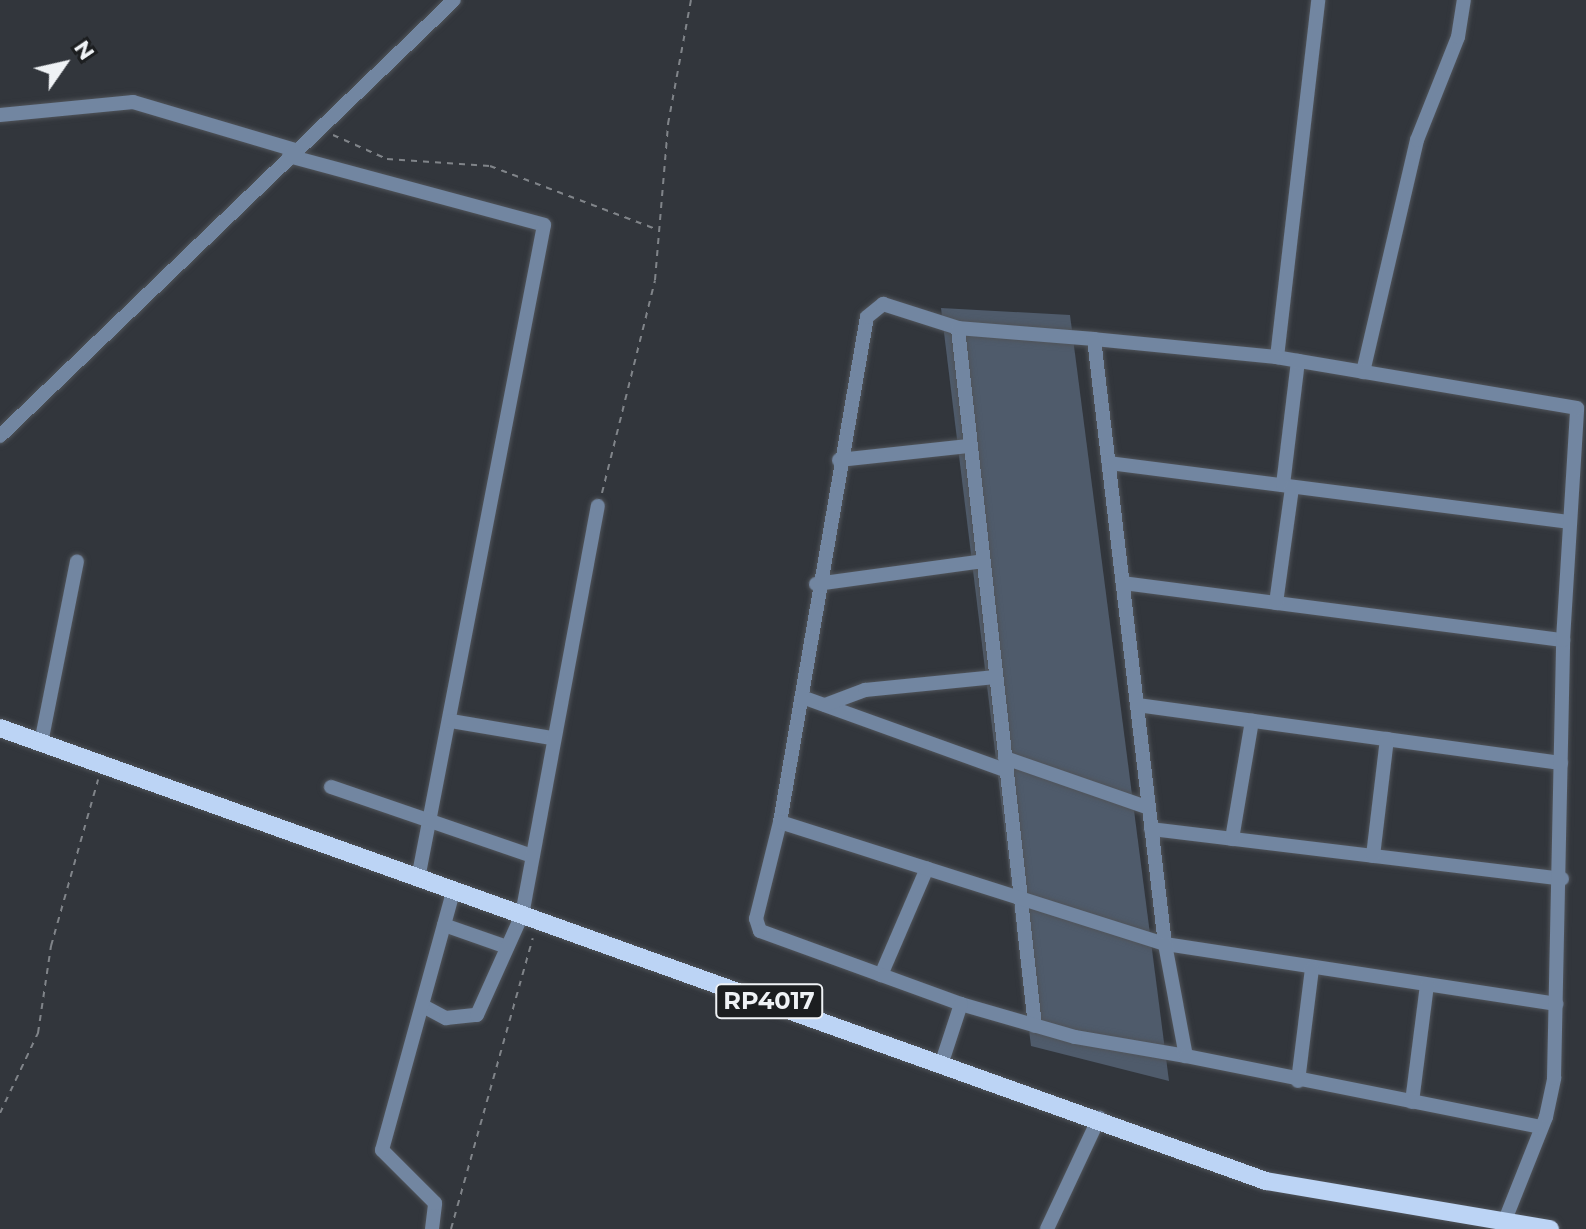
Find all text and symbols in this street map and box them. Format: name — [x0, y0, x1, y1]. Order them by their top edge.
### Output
north arrow — [24, 24, 104, 104]
text: N — [68, 35, 100, 65]
road number: RP4017 — [715, 981, 823, 1021]

